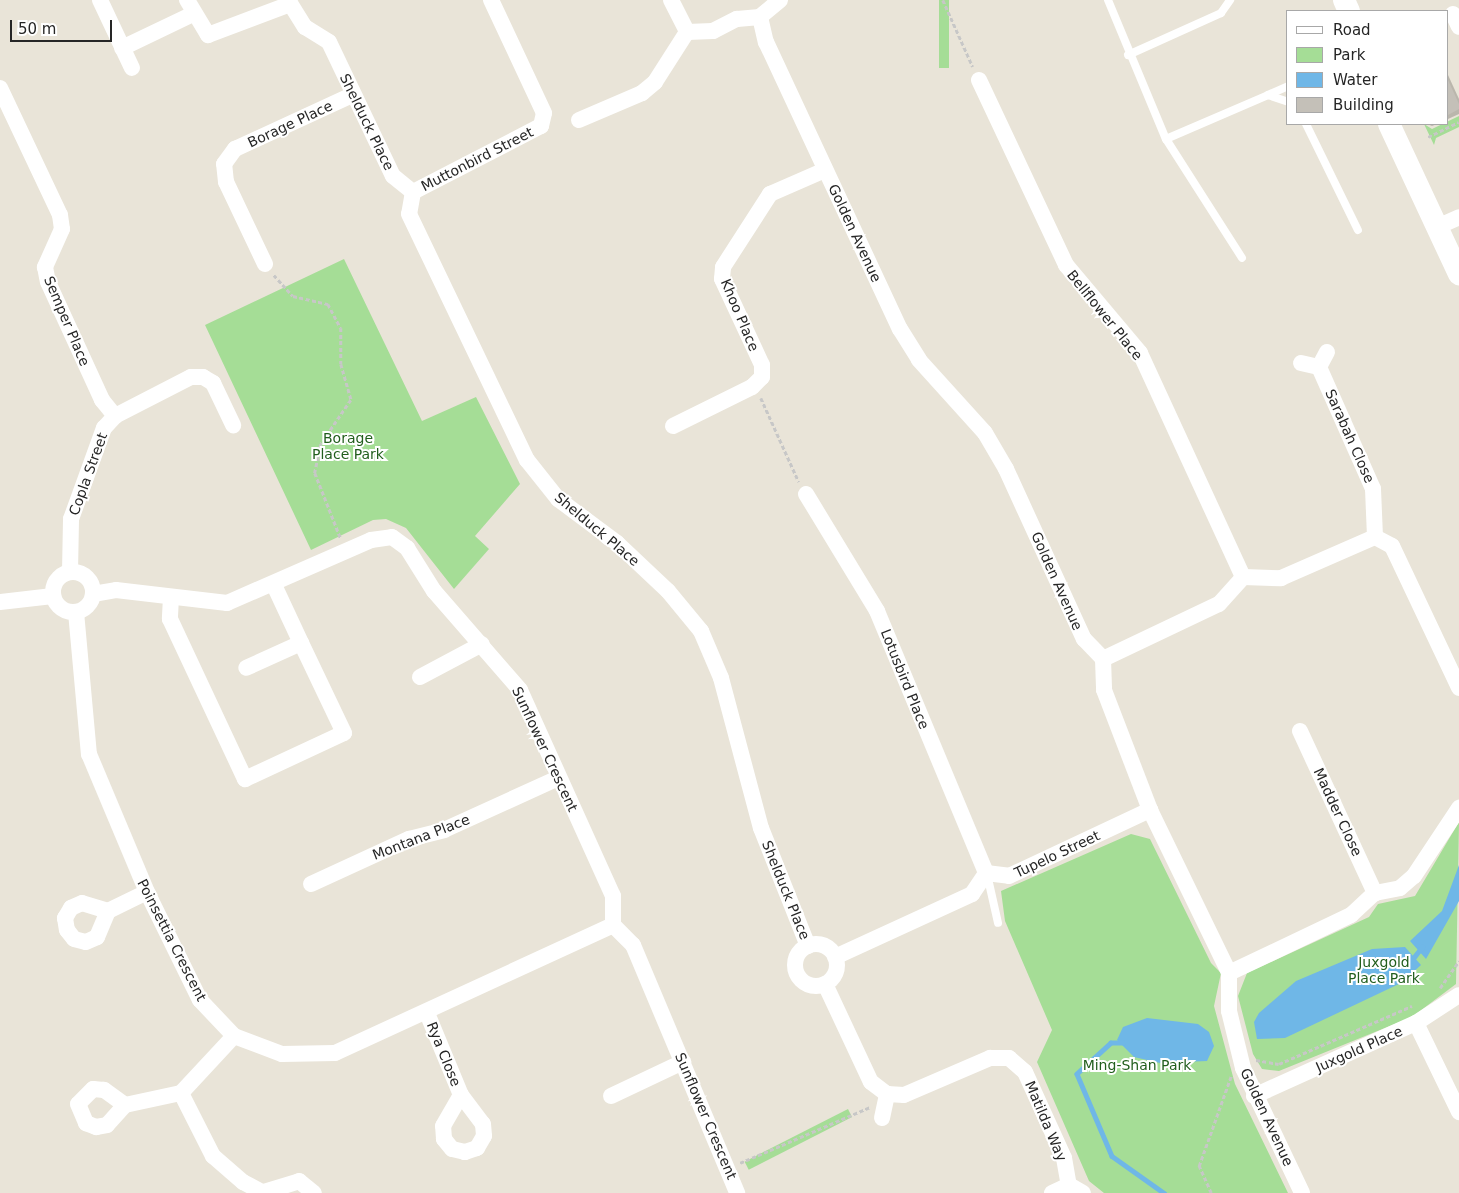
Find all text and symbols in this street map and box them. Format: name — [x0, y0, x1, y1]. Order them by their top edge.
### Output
scale bar — [12, 10, 115, 42]
legend — [1286, 10, 1449, 125]
text: 50 m — [18, 20, 56, 38]
text: Road — [1333, 21, 1371, 39]
text: Park — [1333, 46, 1365, 64]
street label: Shelduck Place — [336, 71, 398, 173]
text: Water — [1333, 71, 1377, 89]
text: Building — [1333, 96, 1394, 114]
street label: Borage Place — [245, 97, 335, 151]
street label: Muttonbird Street — [418, 123, 536, 195]
street label: Golden Avenue — [825, 181, 885, 285]
street label: Bellflower Place — [1064, 267, 1146, 363]
street label: Semper Place — [40, 274, 94, 368]
street label: Khoo Place — [717, 276, 763, 354]
street label: Sarabah Close — [1322, 387, 1378, 485]
street label: Copla Street — [65, 430, 111, 518]
park label: Borage Place Park — [312, 430, 384, 462]
street label: Shelduck Place — [551, 489, 643, 569]
street label: Golden Avenue — [1028, 529, 1086, 633]
street label: Lotusbird Place — [877, 626, 933, 732]
street label: Sunflower Crescent — [509, 684, 581, 814]
street label: Madder Close — [1310, 765, 1366, 859]
street label: Montana Place — [370, 811, 472, 863]
street label: Tupelo Street — [1012, 827, 1102, 881]
street label: Shelduck Place — [758, 838, 814, 942]
street label: Poinsettia Crescent — [134, 876, 210, 1004]
park label: Juxgold Place Park — [1348, 954, 1420, 986]
street label: Rya Close — [423, 1019, 465, 1089]
street label: Juxgold Place — [1313, 1022, 1405, 1076]
street label: Sunflower Crescent — [672, 1050, 740, 1182]
park label: Ming-Shan Park — [1083, 1057, 1191, 1073]
street label: Golden Avenue — [1237, 1065, 1297, 1169]
street label: Matilda Way — [1022, 1078, 1070, 1164]

